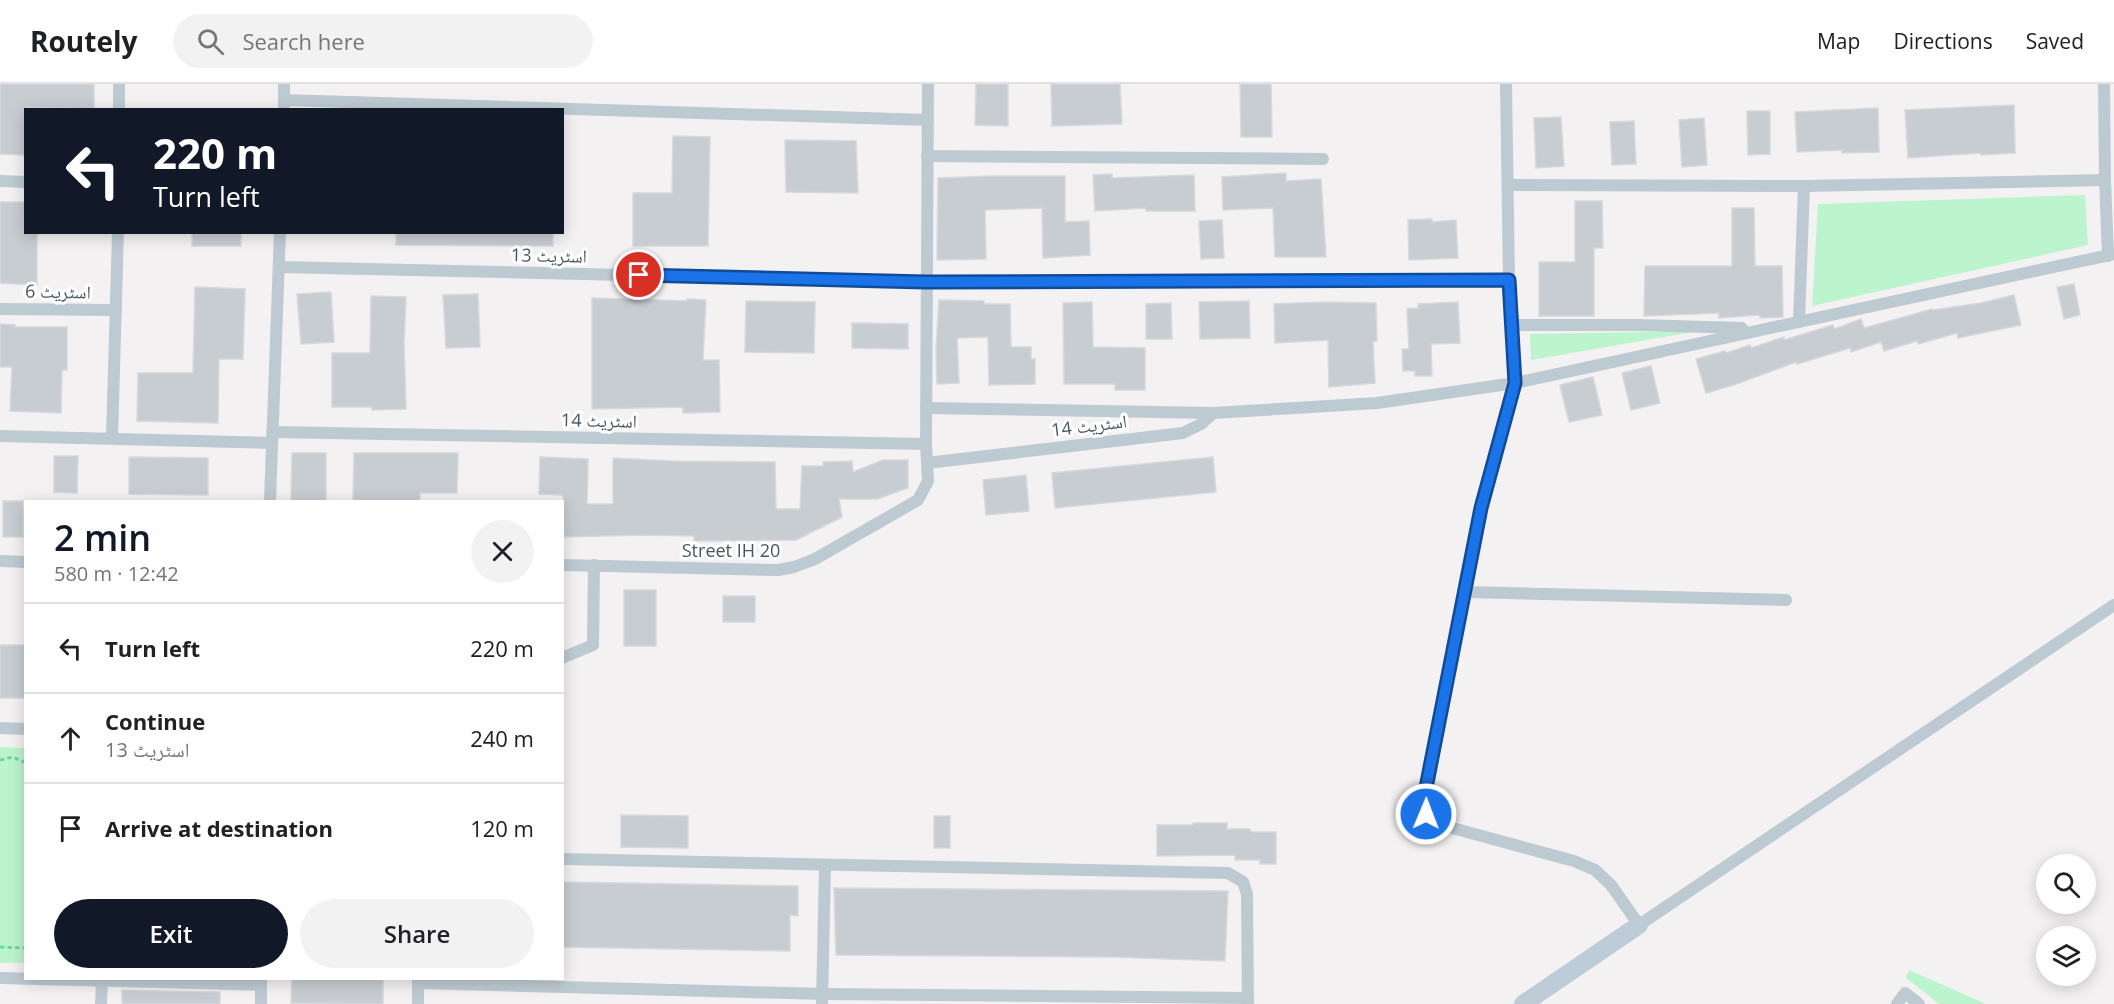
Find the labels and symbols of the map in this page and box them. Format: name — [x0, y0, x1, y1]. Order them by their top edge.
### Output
street label: اسٹریٹ 13 — [511, 242, 587, 268]
pin — [613, 249, 664, 300]
street label: اسٹریٹ 6 — [25, 278, 91, 304]
street label: اسٹریٹ 14 — [561, 407, 637, 433]
street label: اسٹریٹ 14 — [1050, 408, 1128, 442]
street label: Street IH 20 — [682, 538, 780, 562]
position arrow — [1394, 782, 1458, 846]

